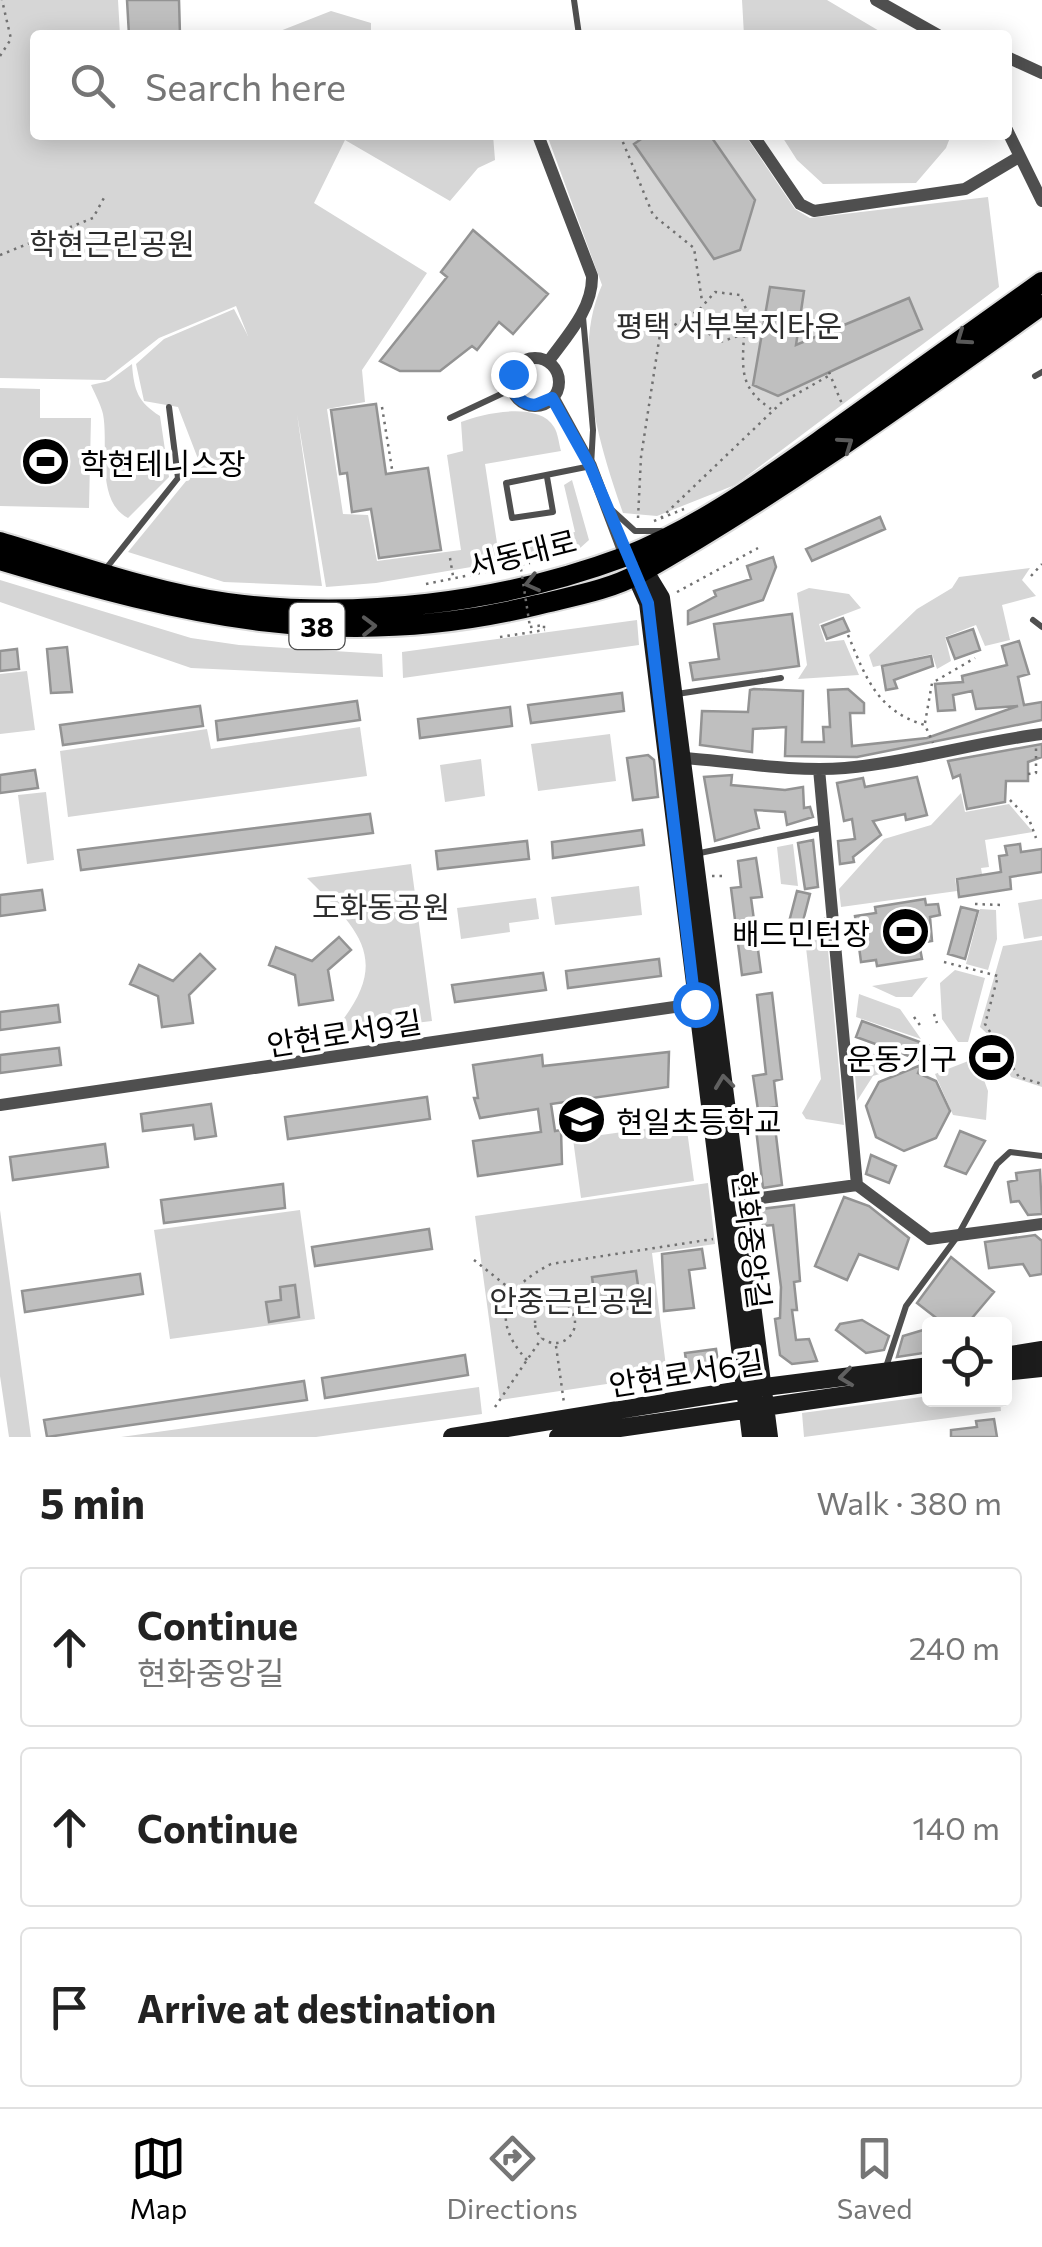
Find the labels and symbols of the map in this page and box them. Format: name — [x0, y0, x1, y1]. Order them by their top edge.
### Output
park label: 학현근린공원 — [29, 224, 195, 261]
park label: 평택 서부복지타운 — [616, 306, 842, 343]
one-way arrow — [955, 326, 974, 345]
route end — [491, 352, 537, 398]
sports icon: 학현테니스장 — [19, 436, 71, 488]
one-way arrow — [834, 438, 853, 456]
place label: 학현테니스장 — [80, 444, 246, 481]
street label: 서동대로 — [464, 521, 580, 583]
one-way arrow — [523, 571, 540, 592]
road number: 38 — [290, 603, 344, 649]
one-way arrow — [362, 616, 378, 637]
park label: 도화동공원 — [312, 887, 450, 924]
sports icon: 배드민턴장 — [879, 906, 931, 958]
place label: 배드민턴장 — [732, 914, 870, 951]
route start — [673, 982, 719, 1028]
street label: 안현로서9길 — [264, 1002, 424, 1062]
sports icon: 운동기구 — [966, 1031, 1018, 1083]
place label: 운동기구 — [847, 1039, 957, 1076]
one-way arrow — [714, 1074, 735, 1090]
school or university icon: 현일초등학교 — [555, 1094, 607, 1146]
place label: 현일초등학교 — [616, 1102, 782, 1139]
street label: 현화중앙길 — [726, 1169, 780, 1311]
park label: 안중근린공원 — [489, 1281, 655, 1318]
street label: 안현로서6길 — [606, 1342, 766, 1402]
one-way arrow — [838, 1365, 854, 1386]

